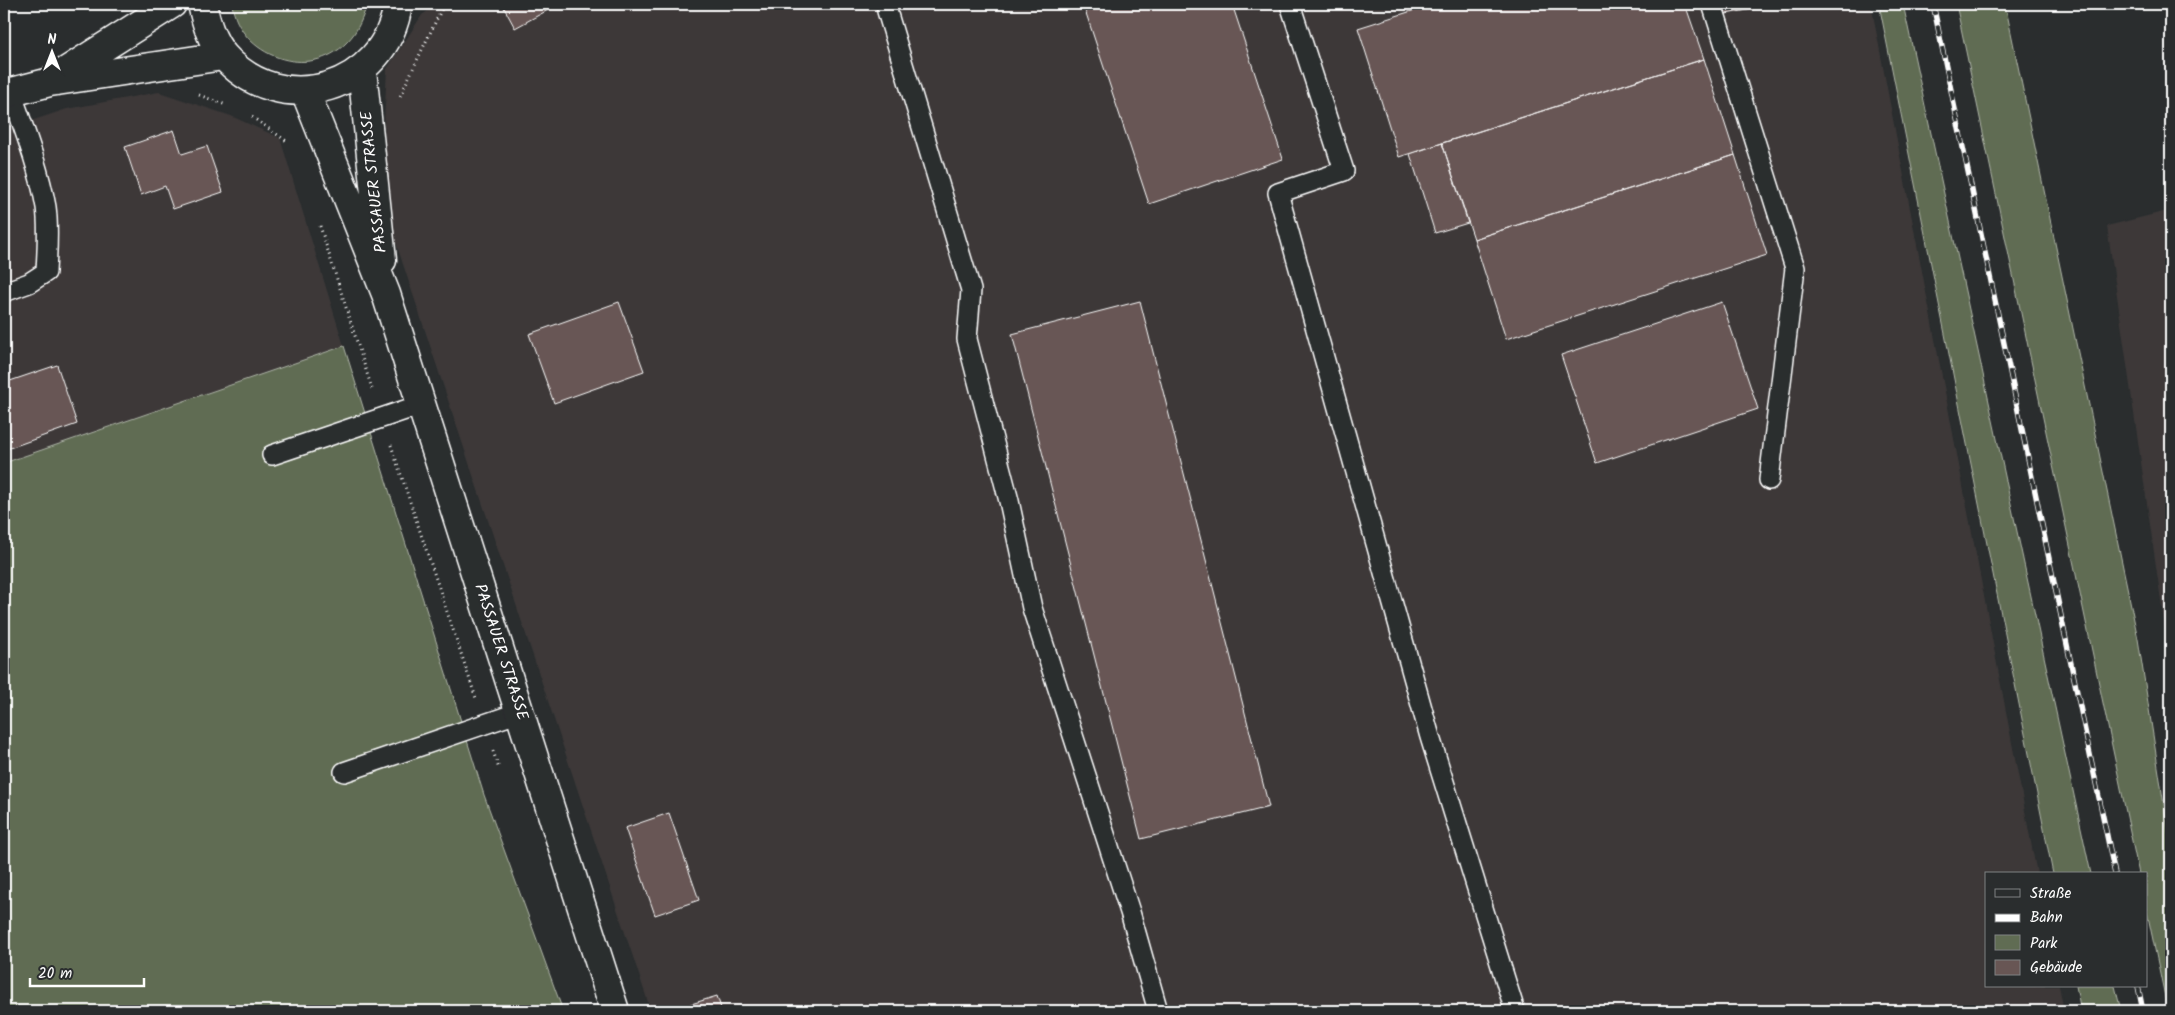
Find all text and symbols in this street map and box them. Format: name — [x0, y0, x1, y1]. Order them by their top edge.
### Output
north arrow — [28, 28, 78, 78]
text: N — [48, 29, 57, 51]
street label: PASSAUER STRASSE — [354, 109, 394, 254]
street label: PASSAUER STRASSE — [467, 580, 535, 724]
legend — [1985, 872, 2148, 988]
text: Straße — [2030, 882, 2072, 906]
text: Bahn — [2030, 906, 2063, 930]
text: Park — [2030, 932, 2058, 956]
scale bar — [30, 955, 144, 987]
text: Gebäude — [2030, 956, 2083, 980]
text: 20 m — [38, 962, 72, 986]

